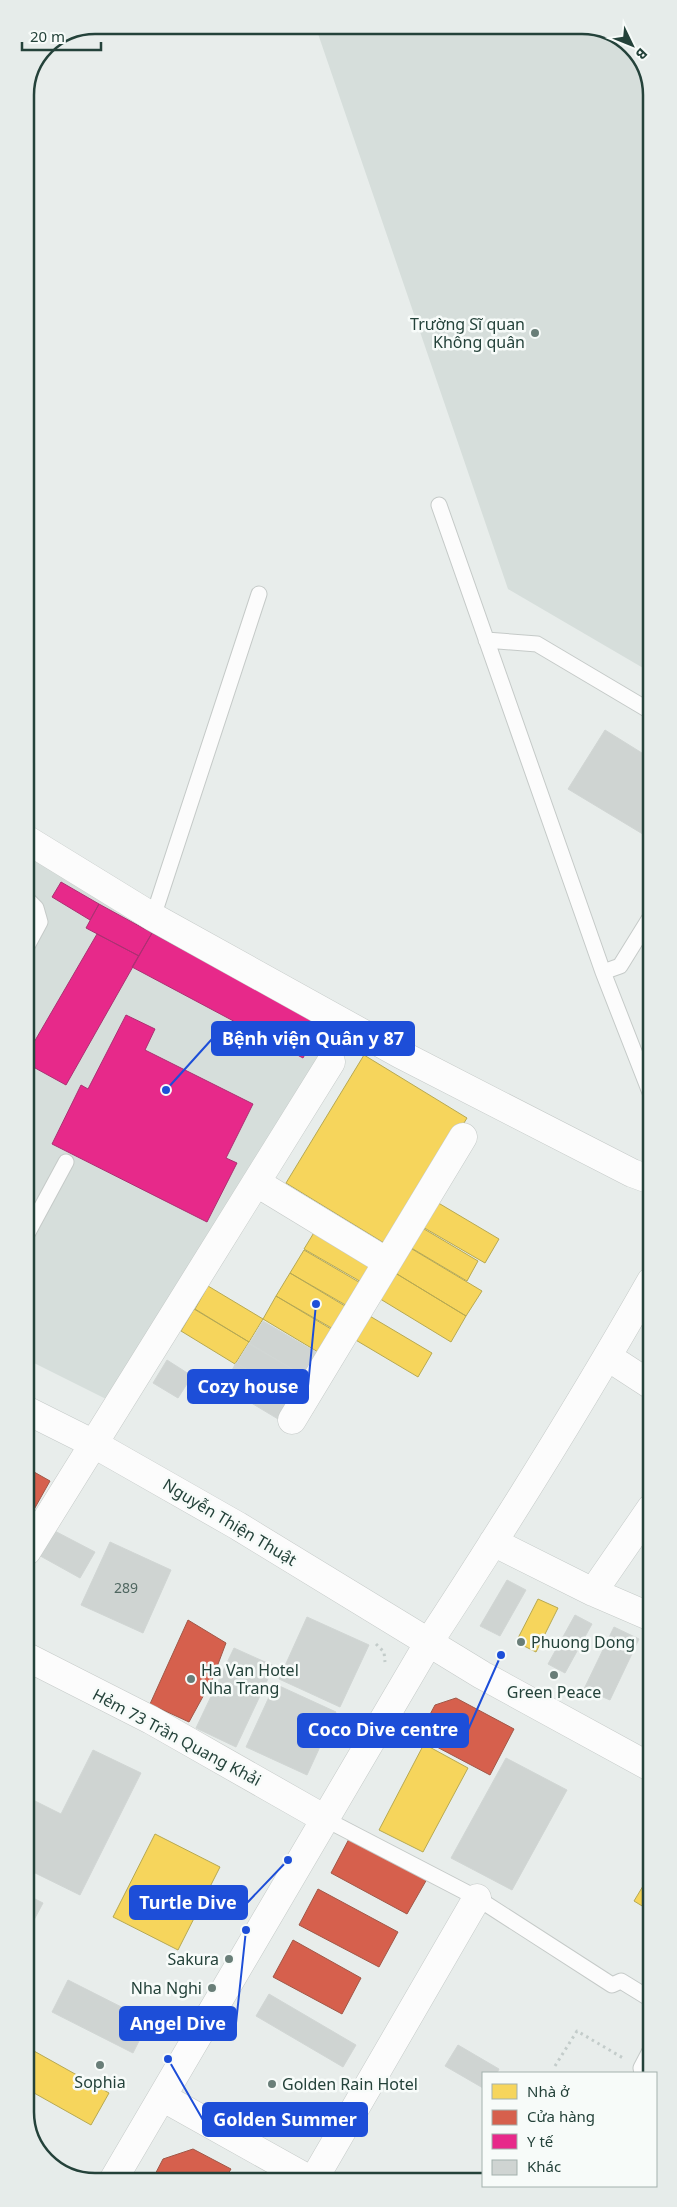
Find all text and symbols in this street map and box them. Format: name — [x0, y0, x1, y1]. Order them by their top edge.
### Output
scale bar — [22, 20, 101, 52]
north arrow — [607, 20, 657, 70]
text: 20 m — [30, 26, 65, 46]
text: B — [632, 44, 652, 64]
place label: Trường Sĩ quan Không quân — [410, 313, 525, 353]
marker: Trường Sĩ quan Không quân — [529, 327, 541, 339]
callout: Bệnh viện Quân y 87 — [212, 1022, 414, 1055]
text: Bệnh viện Quân y 87 — [222, 1026, 404, 1050]
callout: Cozy house — [188, 1370, 308, 1403]
text: Cozy house — [198, 1374, 298, 1398]
street label: Nguyễn Thiện Thuật — [159, 1473, 301, 1571]
house number: 289 — [114, 1578, 138, 1597]
place label: Phuong Dong — [531, 1631, 635, 1653]
marker: Phuong Dong — [515, 1636, 527, 1648]
place label: Ha Van Hotel Nha Trang — [201, 1659, 299, 1699]
marker: Green Peace — [548, 1669, 560, 1681]
marker: Ha Van Hotel Nha Trang — [185, 1673, 197, 1685]
place label: Green Peace — [507, 1681, 601, 1703]
street label: Hẻm 73 Trần Quang Khải — [89, 1683, 265, 1791]
callout: Coco Dive centre — [298, 1714, 468, 1747]
text: Coco Dive centre — [308, 1717, 458, 1741]
callout: Turtle Dive — [130, 1886, 247, 1919]
text: Turtle Dive — [139, 1890, 237, 1914]
place label: Sakura — [168, 1948, 219, 1970]
marker: Sakura — [223, 1953, 235, 1965]
place label: Nha Nghi — [131, 1977, 202, 1999]
marker: Nha Nghi — [206, 1982, 218, 1994]
callout: Angel Dive — [120, 2007, 236, 2040]
text: Angel Dive — [130, 2011, 226, 2035]
marker: Sophia — [94, 2059, 106, 2071]
place label: Sophia — [74, 2071, 126, 2093]
legend — [482, 2072, 657, 2187]
place label: Golden Rain Hotel — [282, 2073, 418, 2095]
marker: Golden Rain Hotel — [266, 2078, 278, 2090]
text: Nhà ở — [527, 2081, 570, 2101]
callout: Golden Summer — [203, 2103, 367, 2136]
text: Cửa hàng — [527, 2106, 595, 2126]
text: Golden Summer — [213, 2107, 357, 2131]
text: Y tế — [527, 2131, 554, 2151]
text: Khác — [527, 2156, 561, 2176]

